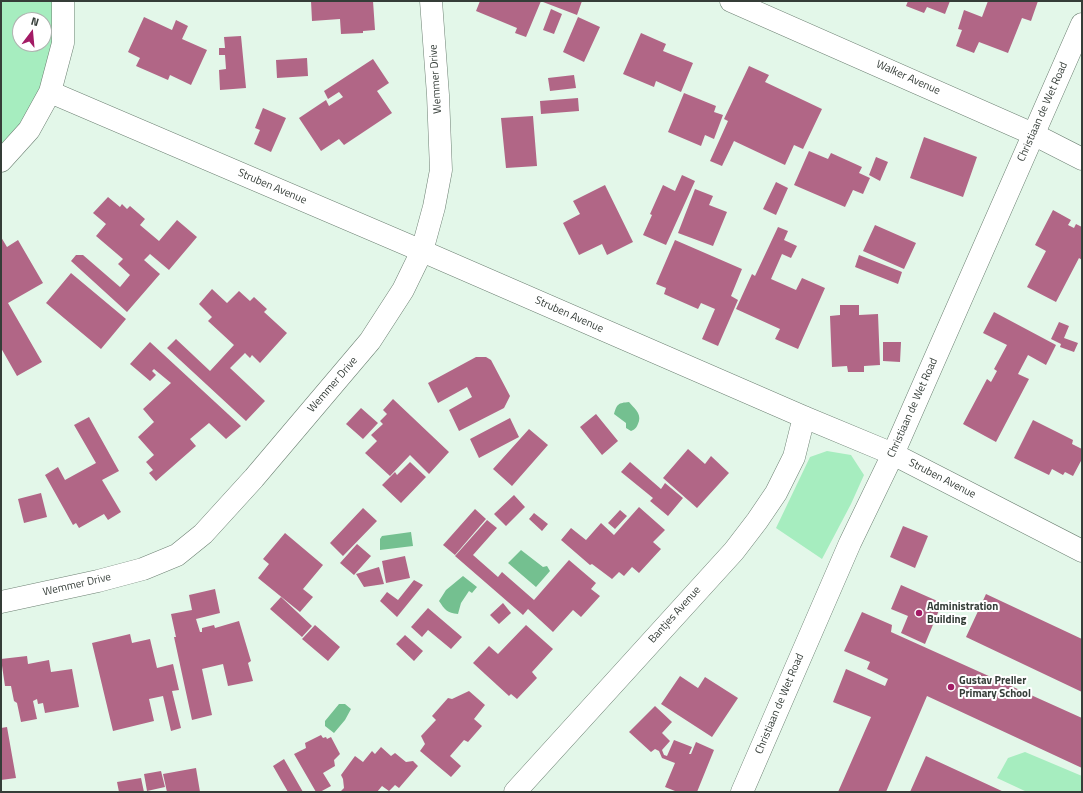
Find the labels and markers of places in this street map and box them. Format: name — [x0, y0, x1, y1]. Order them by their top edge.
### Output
place label: Administration Building — [927, 600, 998, 626]
marker: Administration Building — [914, 608, 924, 618]
place label: Gustav Preller Primary School — [959, 674, 1031, 700]
marker: Gustav Preller Primary School — [946, 682, 956, 692]

